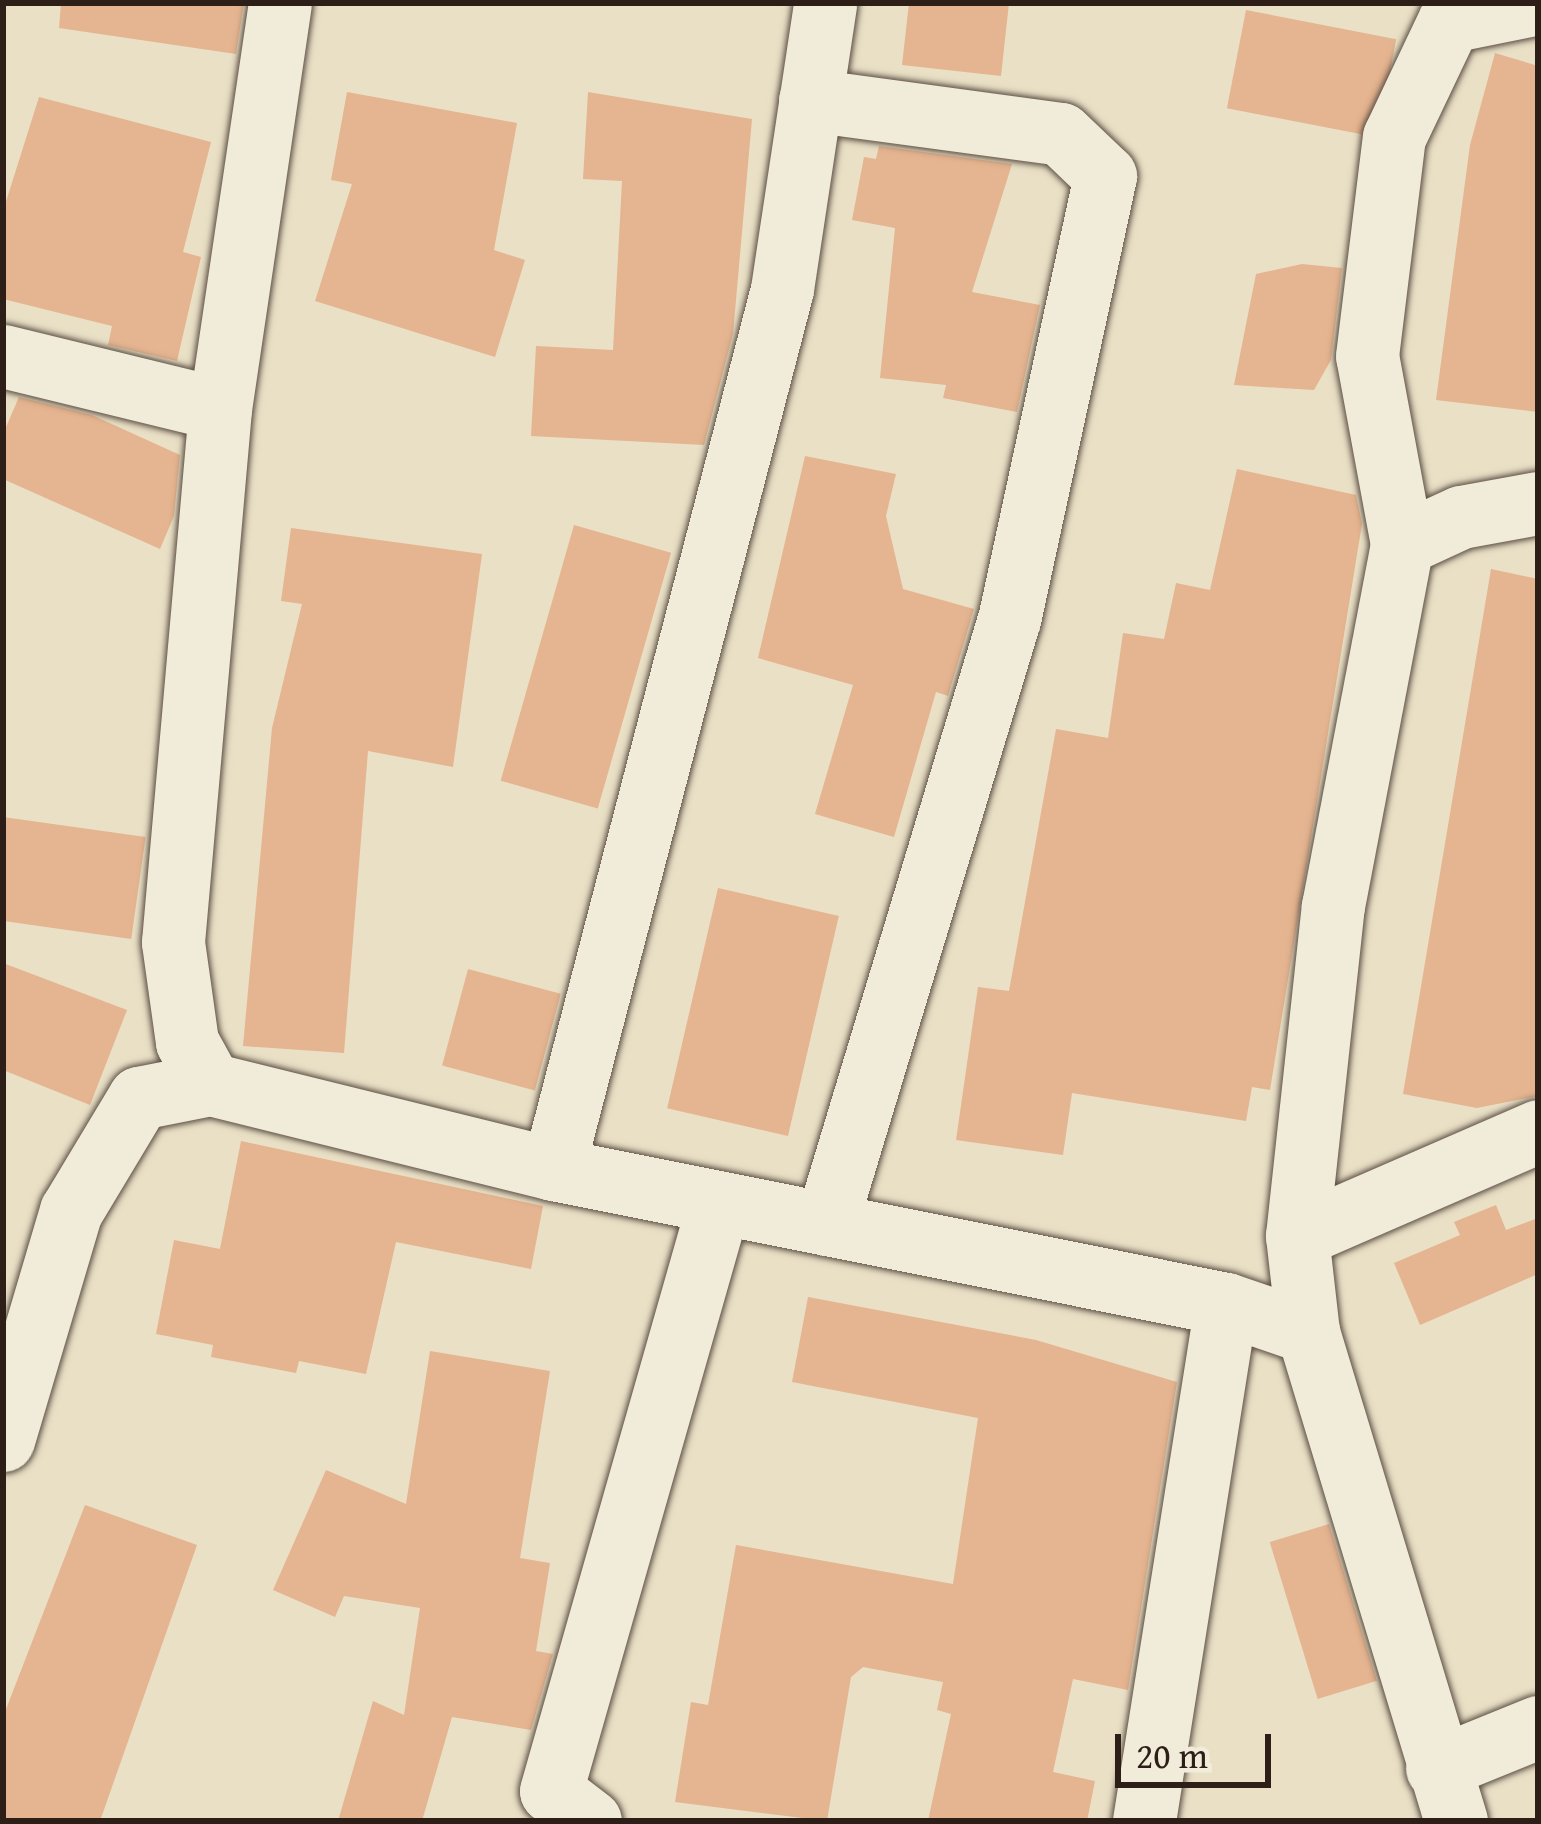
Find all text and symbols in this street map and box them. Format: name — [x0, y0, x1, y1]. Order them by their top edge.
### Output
scale bar — [1121, 1710, 1277, 1784]
text: 20 m — [1136, 1728, 1208, 1781]

